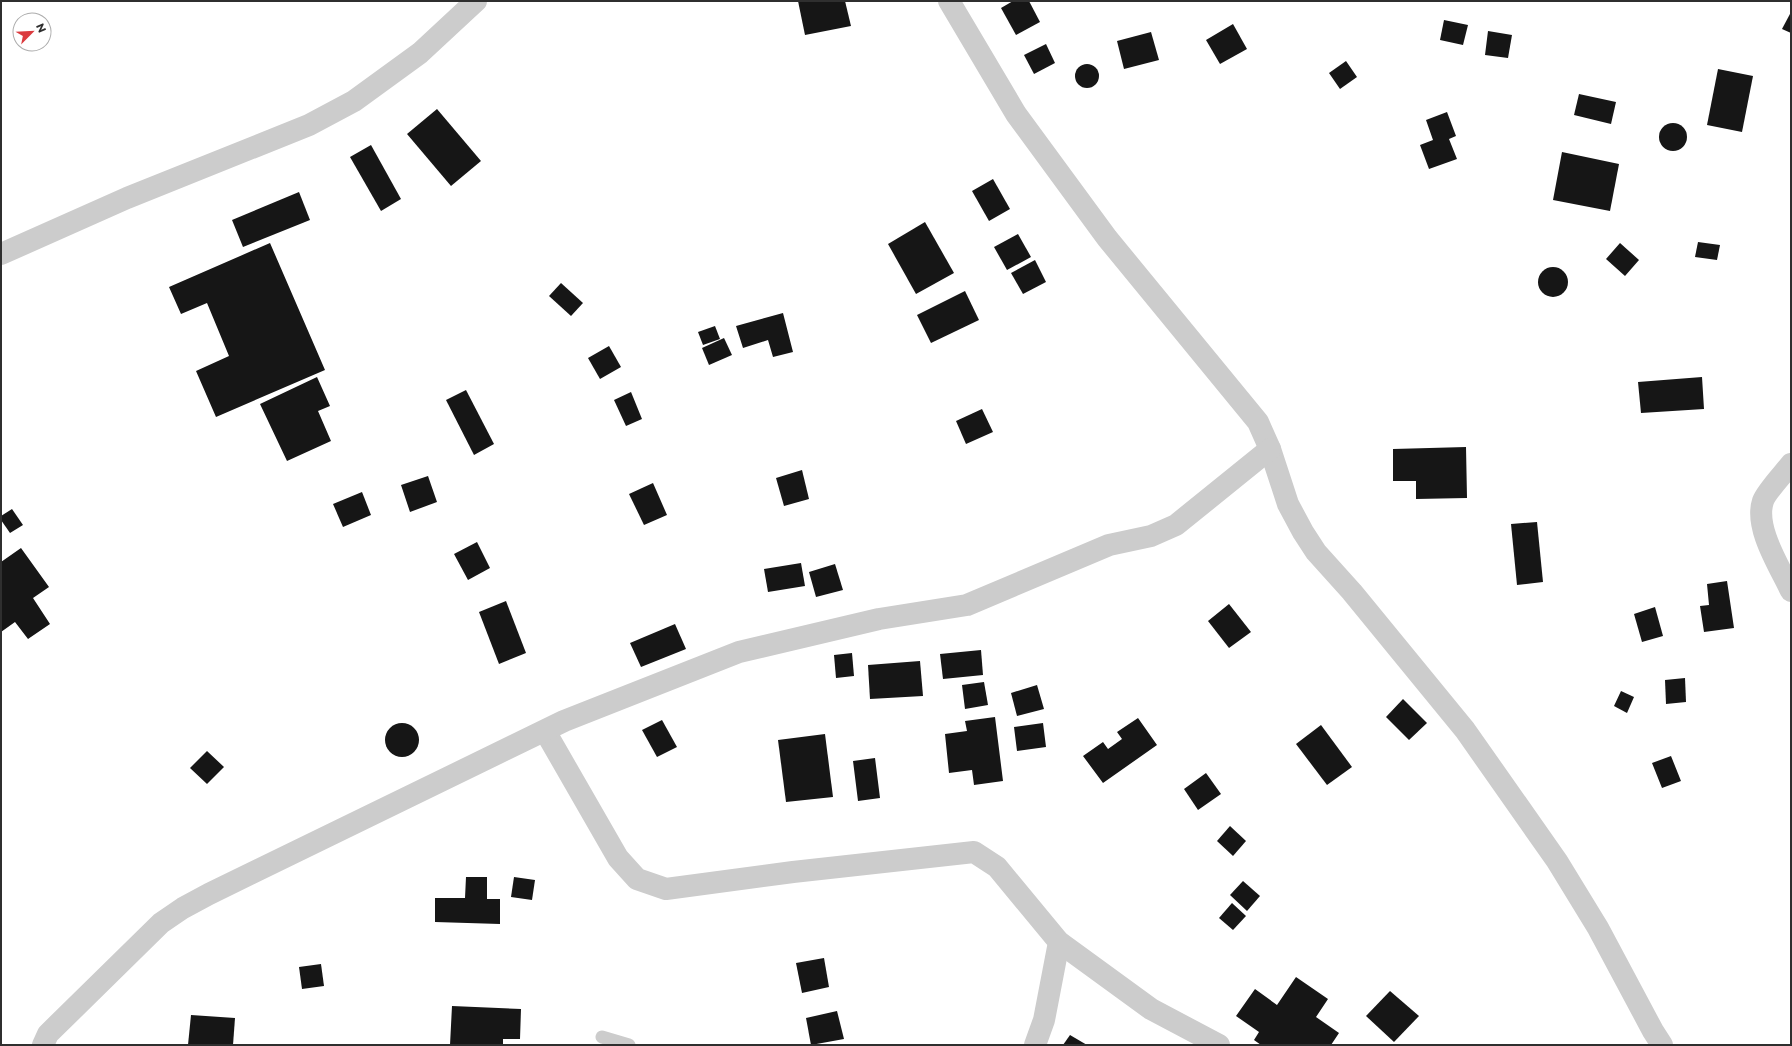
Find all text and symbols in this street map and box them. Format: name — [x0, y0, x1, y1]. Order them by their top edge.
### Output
north arrow — [12, 12, 52, 52]
text: N — [33, 21, 49, 35]

